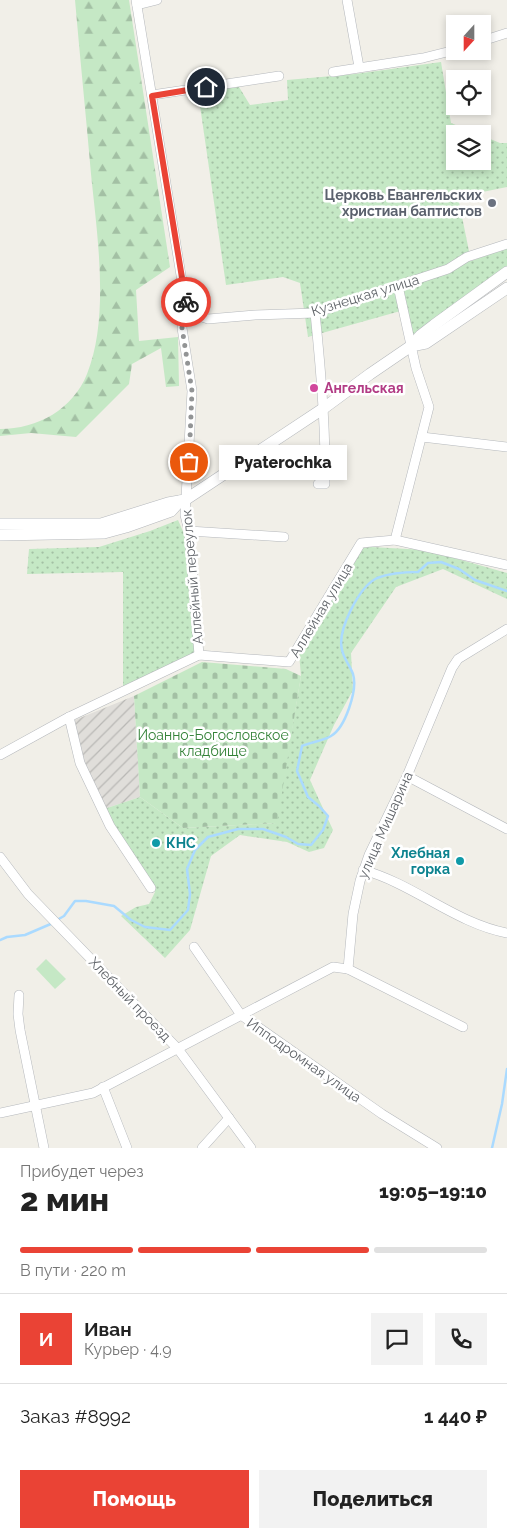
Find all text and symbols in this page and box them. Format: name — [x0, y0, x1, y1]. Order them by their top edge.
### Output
north arrow — [446, 15, 491, 60]
map controls — [446, 15, 491, 170]
pin — [185, 66, 227, 108]
button: locate — [446, 70, 491, 115]
icon: home — [192, 73, 220, 101]
button: layers — [446, 125, 491, 170]
place label: Церковь Евангельских христиан баптистов — [325, 187, 483, 219]
marker: Церковь Евангельских христиан баптистов — [486, 197, 498, 209]
street label: Кузнецкая улица — [309, 271, 421, 319]
courier — [161, 277, 211, 327]
icon: bike — [172, 288, 200, 316]
place label: Ангельская — [324, 380, 404, 396]
marker: Ангельская — [308, 382, 320, 394]
pin — [168, 441, 210, 483]
callout: Pyaterochka — [219, 444, 346, 480]
icon: bag — [175, 448, 203, 476]
text: Pyaterochka — [234, 453, 332, 472]
street label: Аллейный переулок — [178, 509, 206, 645]
street label: Аллейная улица — [286, 560, 356, 660]
park label: Иоанно-Богословское кладбище — [137, 727, 289, 759]
street label: улица Мишарина — [354, 769, 416, 881]
place label: КНС — [166, 835, 196, 851]
marker: КНС — [150, 837, 162, 849]
place label: Хлебная горка — [390, 845, 450, 877]
marker: Хлебная горка — [454, 855, 466, 867]
street label: Хлебный проезд — [86, 954, 174, 1044]
street label: Ипподромная улица — [244, 1015, 364, 1105]
text: Прибудет через — [20, 1162, 144, 1181]
text: 19:05–19:10 — [379, 1180, 487, 1202]
text: 2 мин — [20, 1181, 109, 1218]
text: В пути · 220 m — [20, 1261, 126, 1280]
button: chat — [371, 1313, 423, 1365]
button: phone — [435, 1313, 487, 1365]
text: Иван — [84, 1318, 132, 1340]
text: И — [39, 1328, 53, 1350]
text: Курьер · 4.9 — [84, 1340, 172, 1359]
text: Заказ #8992 — [20, 1405, 131, 1427]
text: 1 440 ₽ — [424, 1405, 487, 1427]
button: Помощь — [20, 1470, 249, 1528]
button: Поделиться — [259, 1470, 487, 1528]

